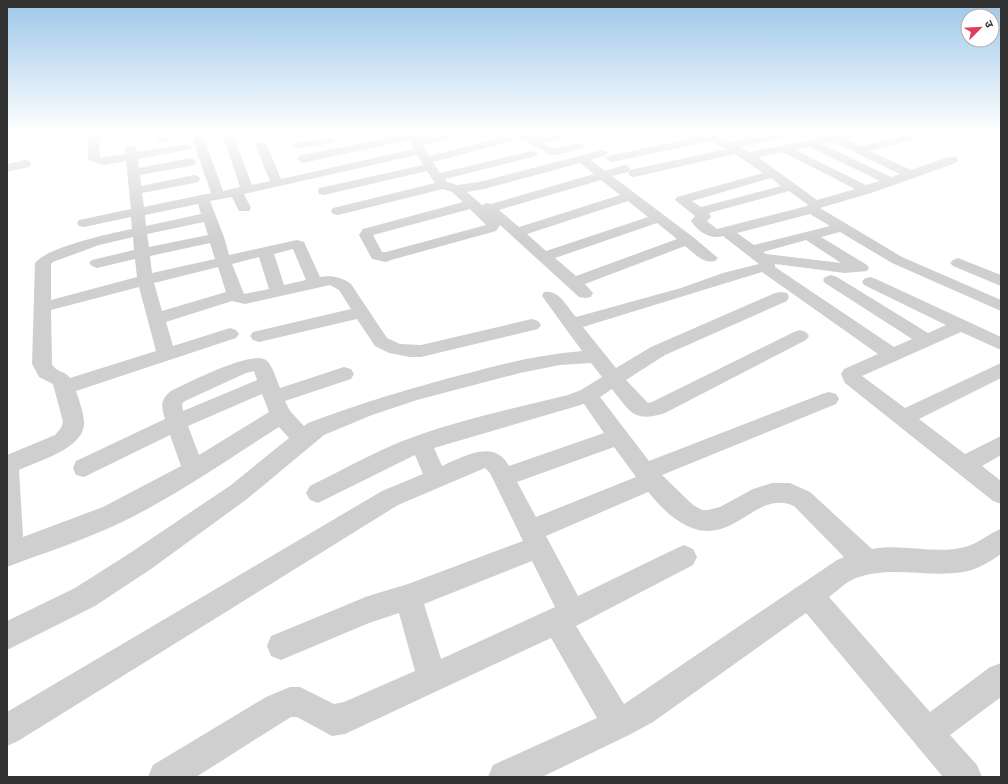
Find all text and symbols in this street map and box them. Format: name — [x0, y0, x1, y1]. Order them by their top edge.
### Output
north arrow — [960, 8, 1000, 48]
text: उ — [981, 19, 996, 30]

